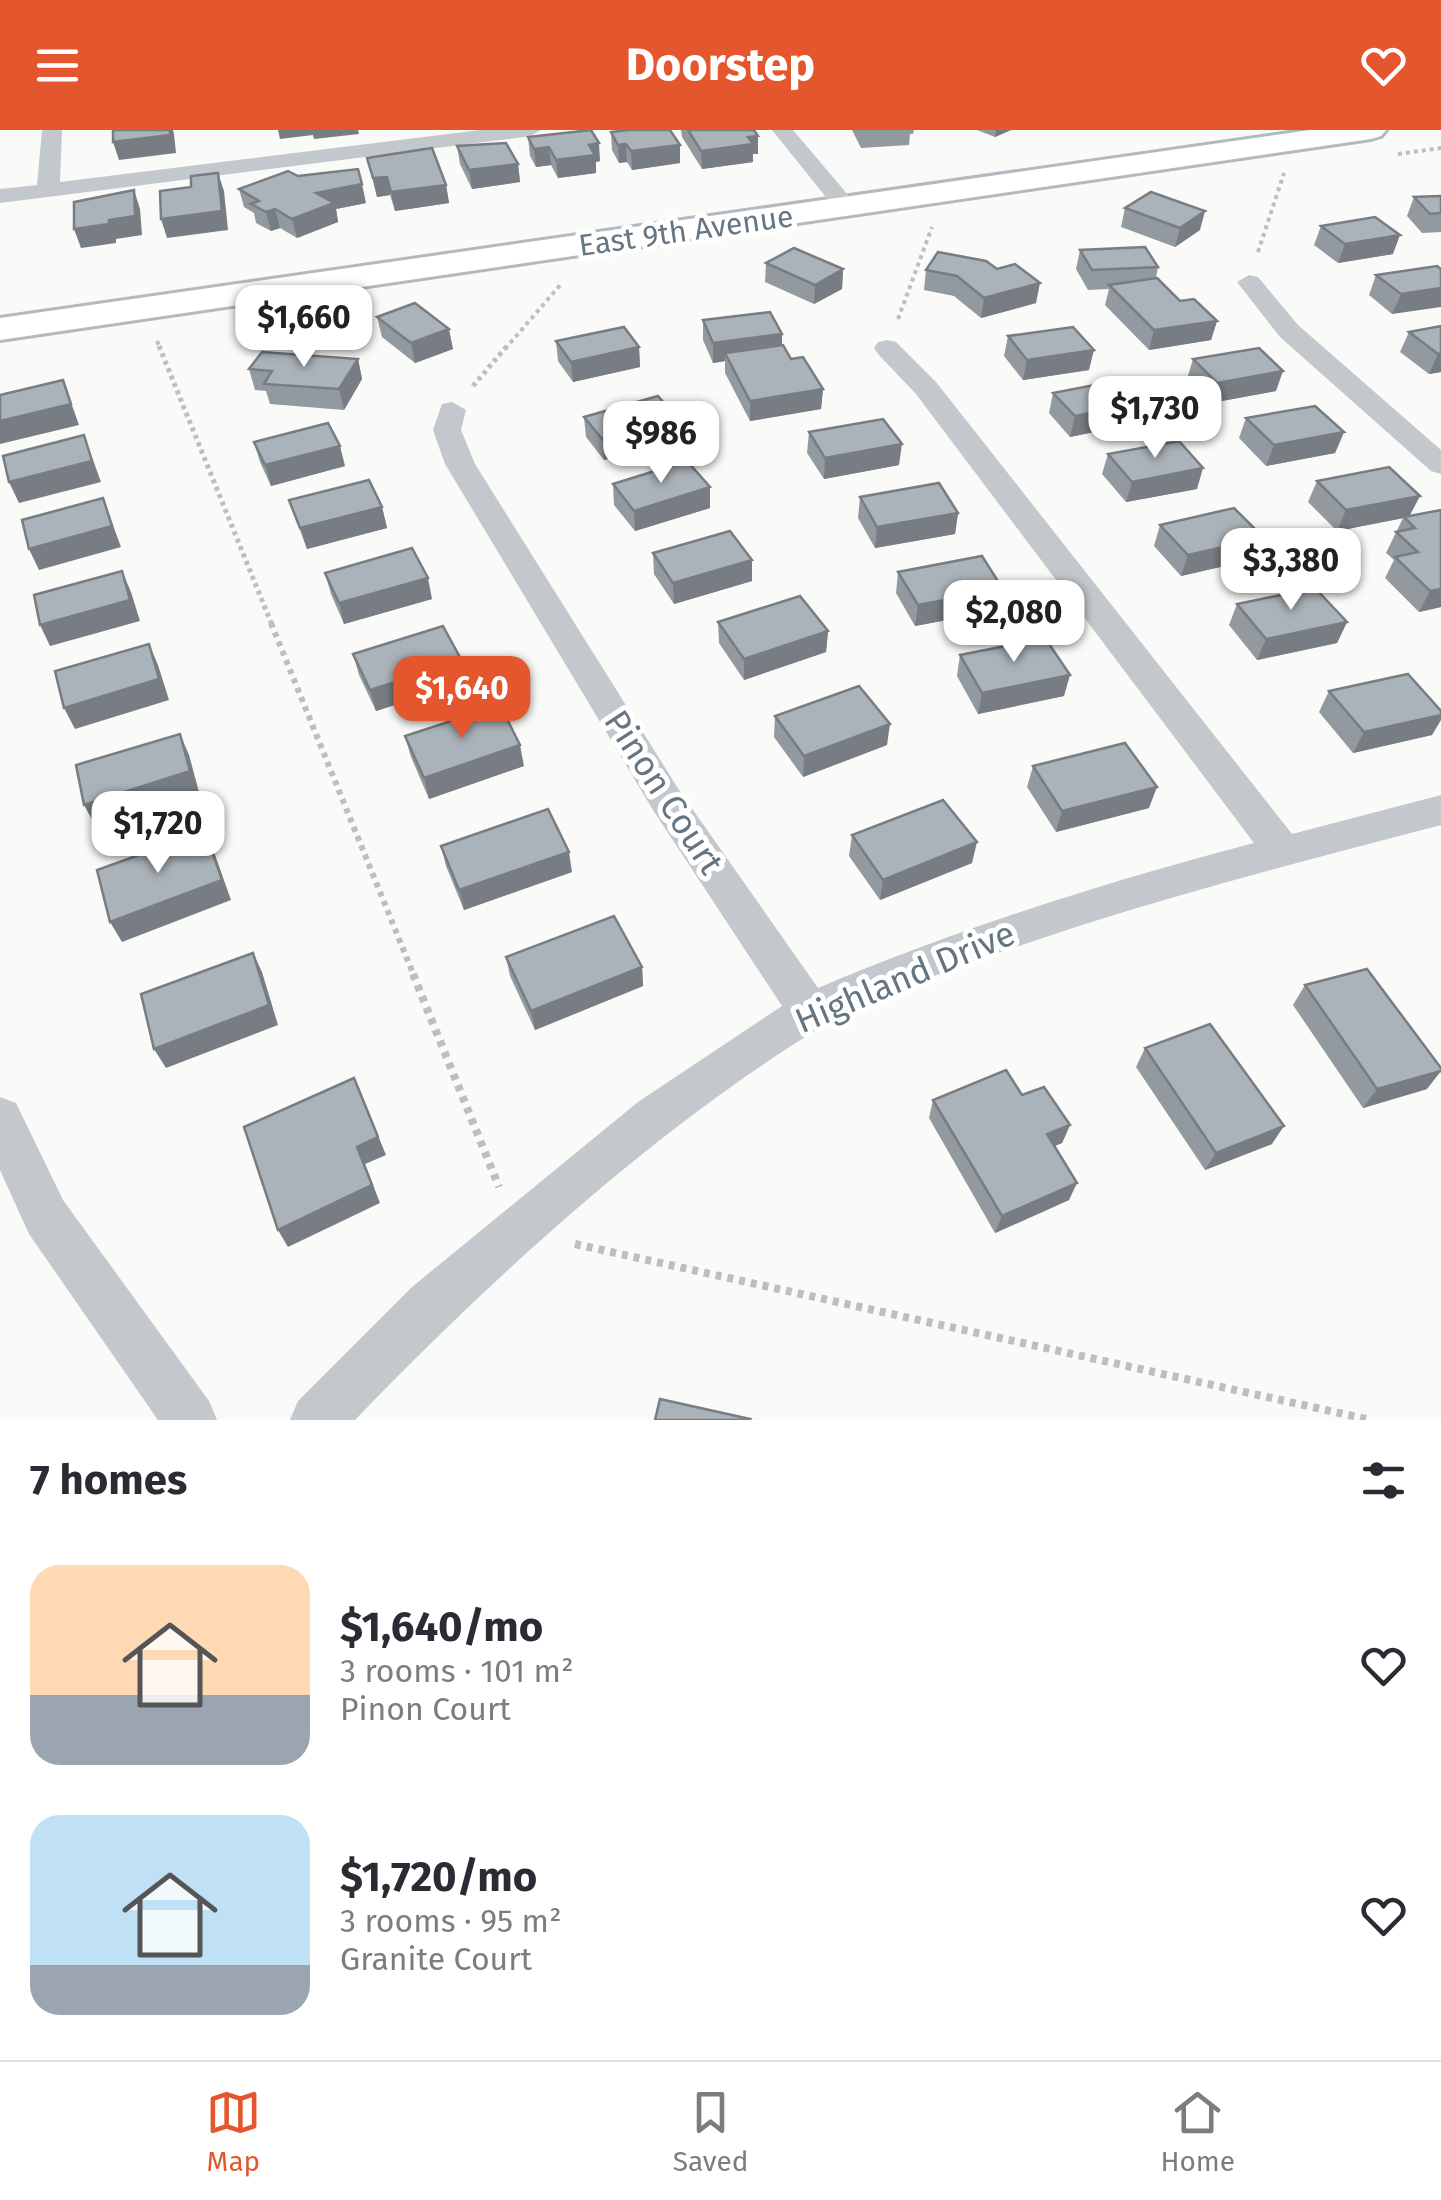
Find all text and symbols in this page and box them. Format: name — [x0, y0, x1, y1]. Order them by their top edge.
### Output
icon: menu — [30, 38, 85, 93]
text: Doorstep — [626, 38, 815, 92]
icon: heart — [1356, 38, 1411, 93]
street label: East 9th Avenue — [576, 198, 796, 264]
pin: $1,660 — [223, 285, 385, 370]
text: $1,660 — [257, 298, 351, 336]
pin: $1,730 — [1074, 376, 1236, 461]
text: $1,730 — [1110, 389, 1200, 427]
pin: $986 — [602, 401, 720, 486]
text: $986 — [625, 414, 697, 452]
pin: $3,380 — [1210, 528, 1372, 613]
text: $3,380 — [1243, 541, 1339, 579]
pin: $2,080 — [933, 580, 1095, 665]
text: $2,080 — [965, 593, 1063, 631]
pin: $1,640 — [381, 656, 543, 741]
text: $1,640 — [415, 669, 509, 707]
street label: Pinon Court — [596, 702, 733, 882]
pin: $1,720 — [77, 791, 239, 876]
text: $1,720 — [114, 804, 202, 842]
street label: Highland Drive — [789, 912, 1021, 1042]
icon: filters — [1356, 1453, 1411, 1508]
text: 7 homes — [30, 1455, 187, 1505]
text: $1,640/mo — [340, 1602, 543, 1652]
icon: home — [110, 1605, 230, 1725]
icon: heart — [1356, 1638, 1411, 1693]
text: 3 rooms · 101 m² — [340, 1652, 574, 1690]
text: Pinon Court — [340, 1690, 511, 1728]
text: $1,720/mo — [340, 1852, 537, 1902]
icon: home — [110, 1855, 230, 1975]
icon: heart — [1356, 1888, 1411, 1943]
text: 3 rooms · 95 m² — [340, 1902, 562, 1940]
text: Granite Court — [340, 1940, 532, 1978]
tab: Map — [206, 2085, 261, 2178]
tab: Saved — [673, 2085, 749, 2178]
tab: Home — [1160, 2085, 1235, 2178]

